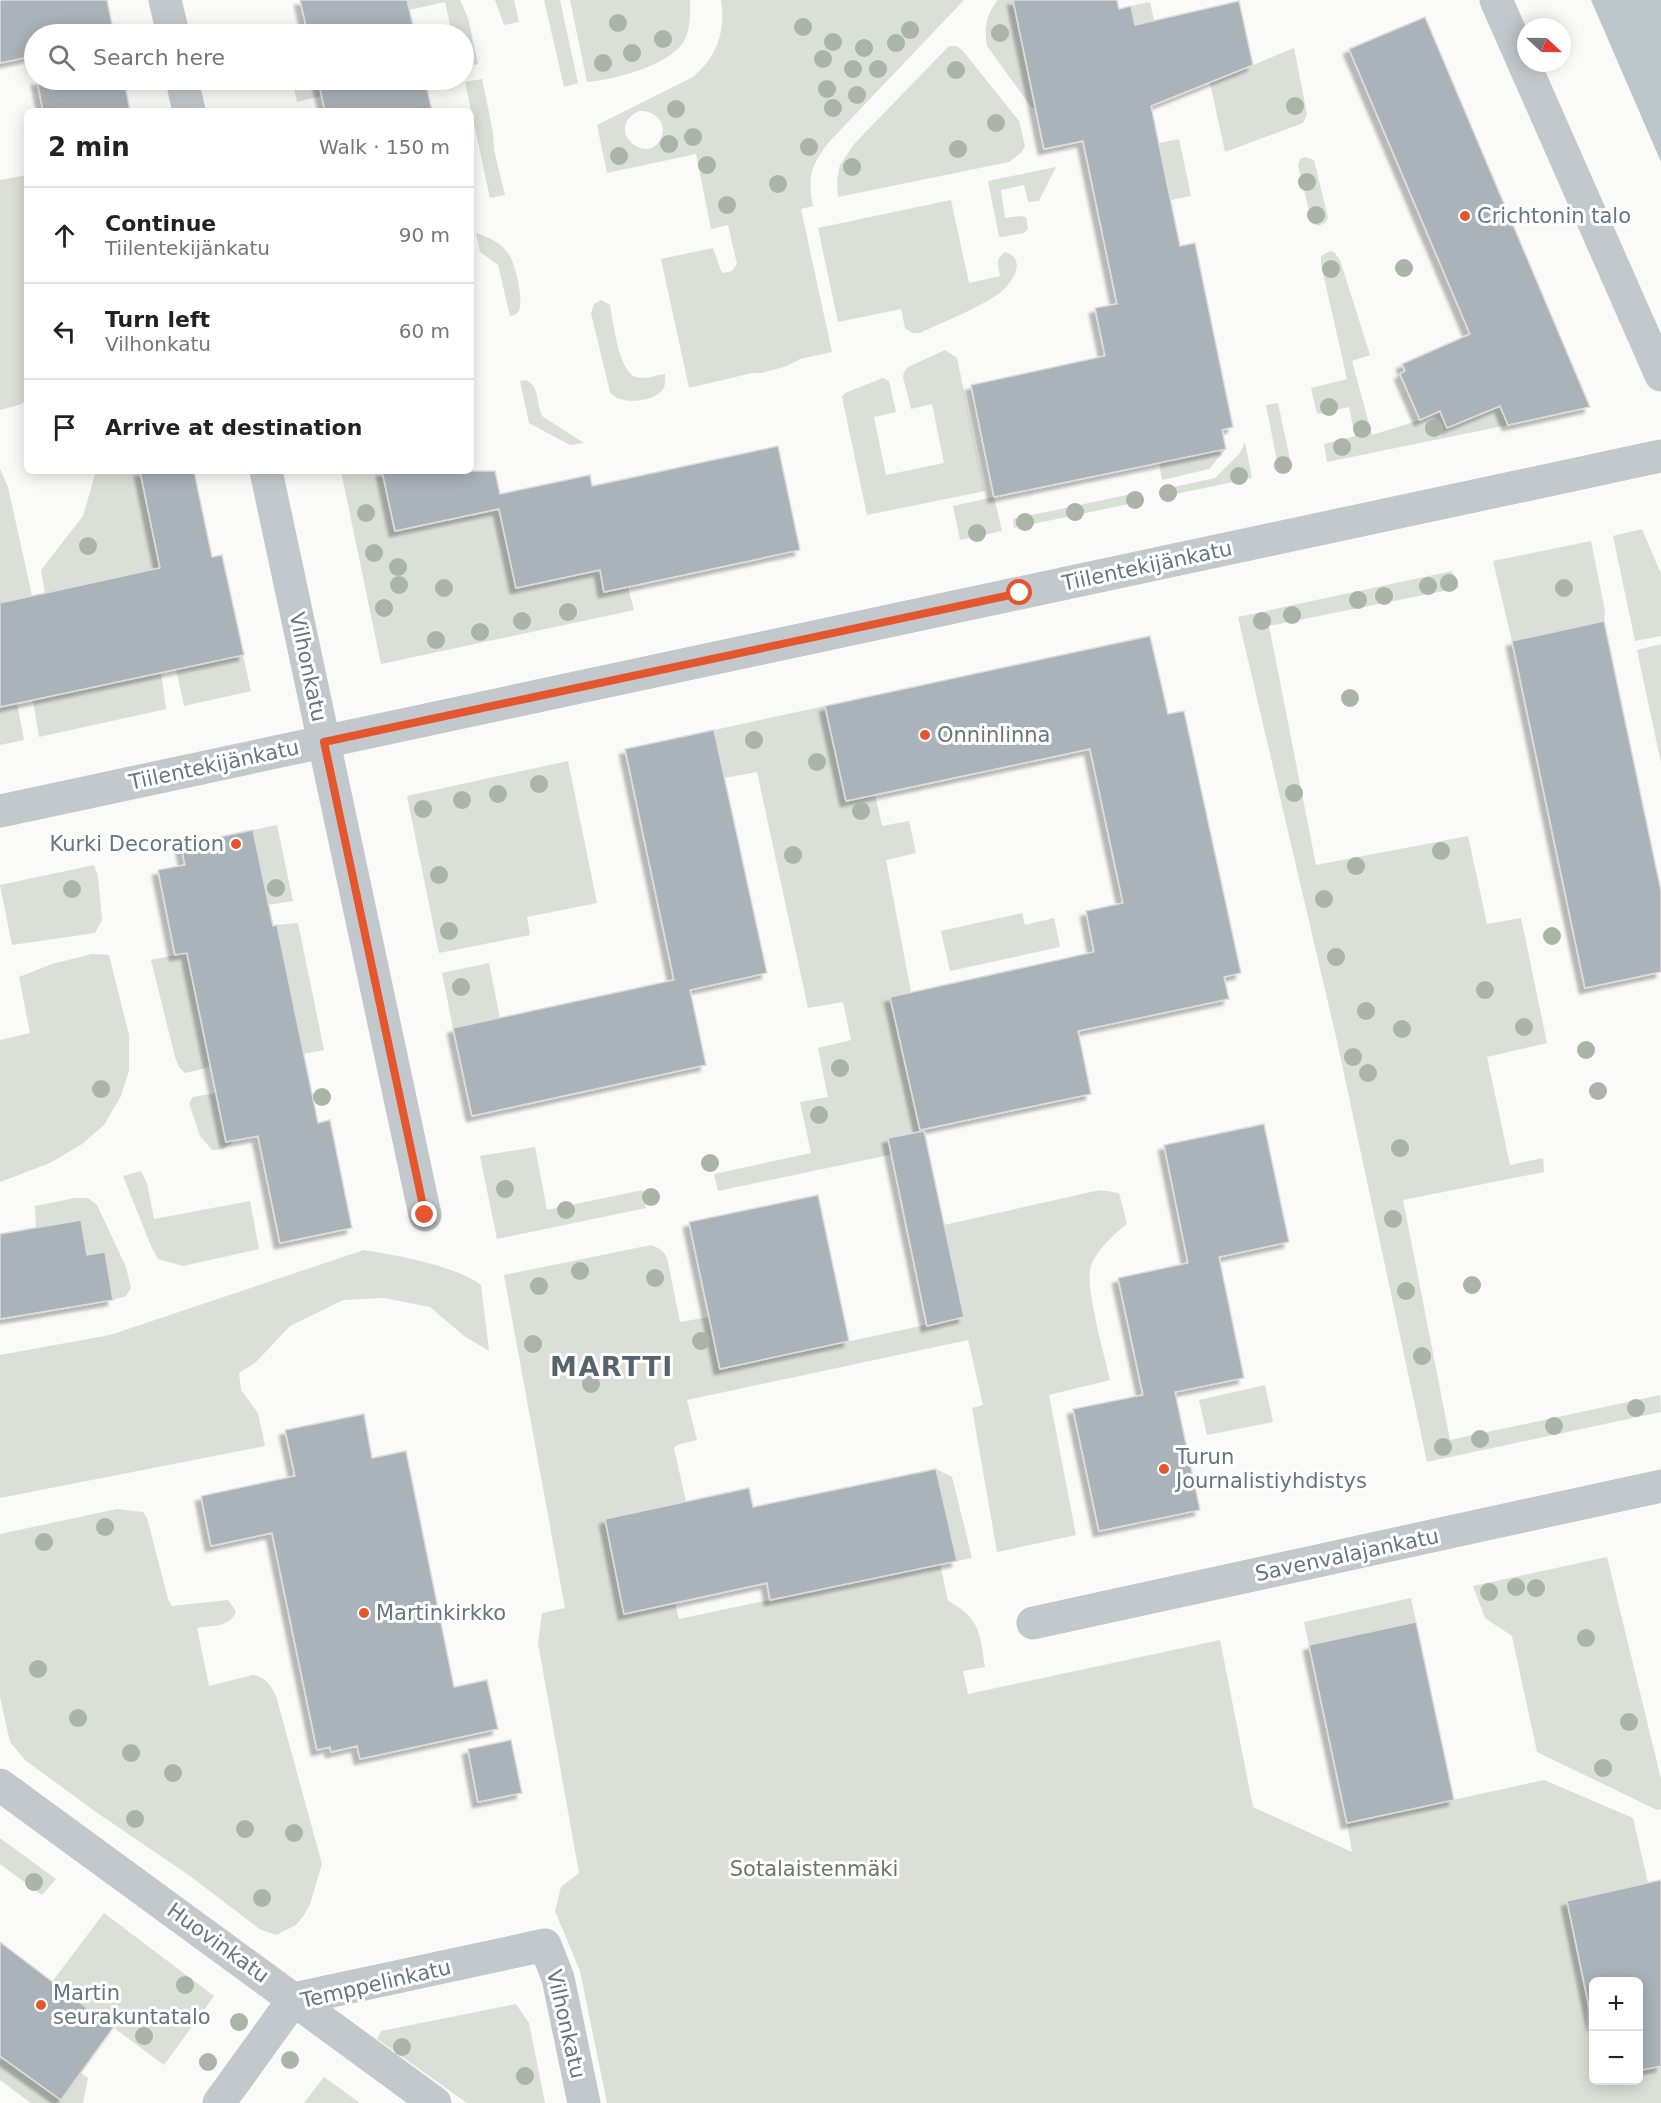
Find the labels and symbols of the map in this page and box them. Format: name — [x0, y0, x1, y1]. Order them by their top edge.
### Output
north arrow — [1517, 18, 1571, 72]
place label: Crichtonin talo — [1477, 204, 1631, 228]
marker: Crichtonin talo — [1458, 209, 1472, 223]
street label: Tiilentekijänkatu — [1059, 536, 1234, 596]
route start — [1006, 579, 1032, 605]
street label: Vilhonkatu — [285, 610, 331, 724]
place label: Onninlinna — [937, 723, 1050, 747]
marker: Onninlinna — [918, 728, 932, 742]
street label: Tiilentekijänkatu — [126, 735, 301, 795]
place label: Kurki Decoration — [49, 832, 224, 856]
marker: Kurki Decoration — [229, 837, 243, 851]
route end — [411, 1201, 437, 1227]
district label: MARTTI — [550, 1351, 674, 1382]
place label: Turun Journalistiyhdistys — [1174, 1445, 1367, 1493]
marker: Turun Journalistiyhdistys — [1157, 1462, 1171, 1476]
street label: Savenvalajankatu — [1253, 1524, 1441, 1586]
place label: Martinkirkko — [376, 1601, 506, 1625]
marker: Martinkirkko — [357, 1606, 371, 1620]
park label: Sotalaistenmäki — [730, 1857, 898, 1881]
street label: Huovinkatu — [163, 1898, 273, 1988]
street label: Temppelinkatu — [298, 1955, 453, 2013]
street label: Vilhonkatu — [542, 1967, 590, 2081]
place label: Martin seurakuntatalo — [53, 1981, 211, 2029]
marker: Martin seurakuntatalo — [34, 1998, 48, 2012]

